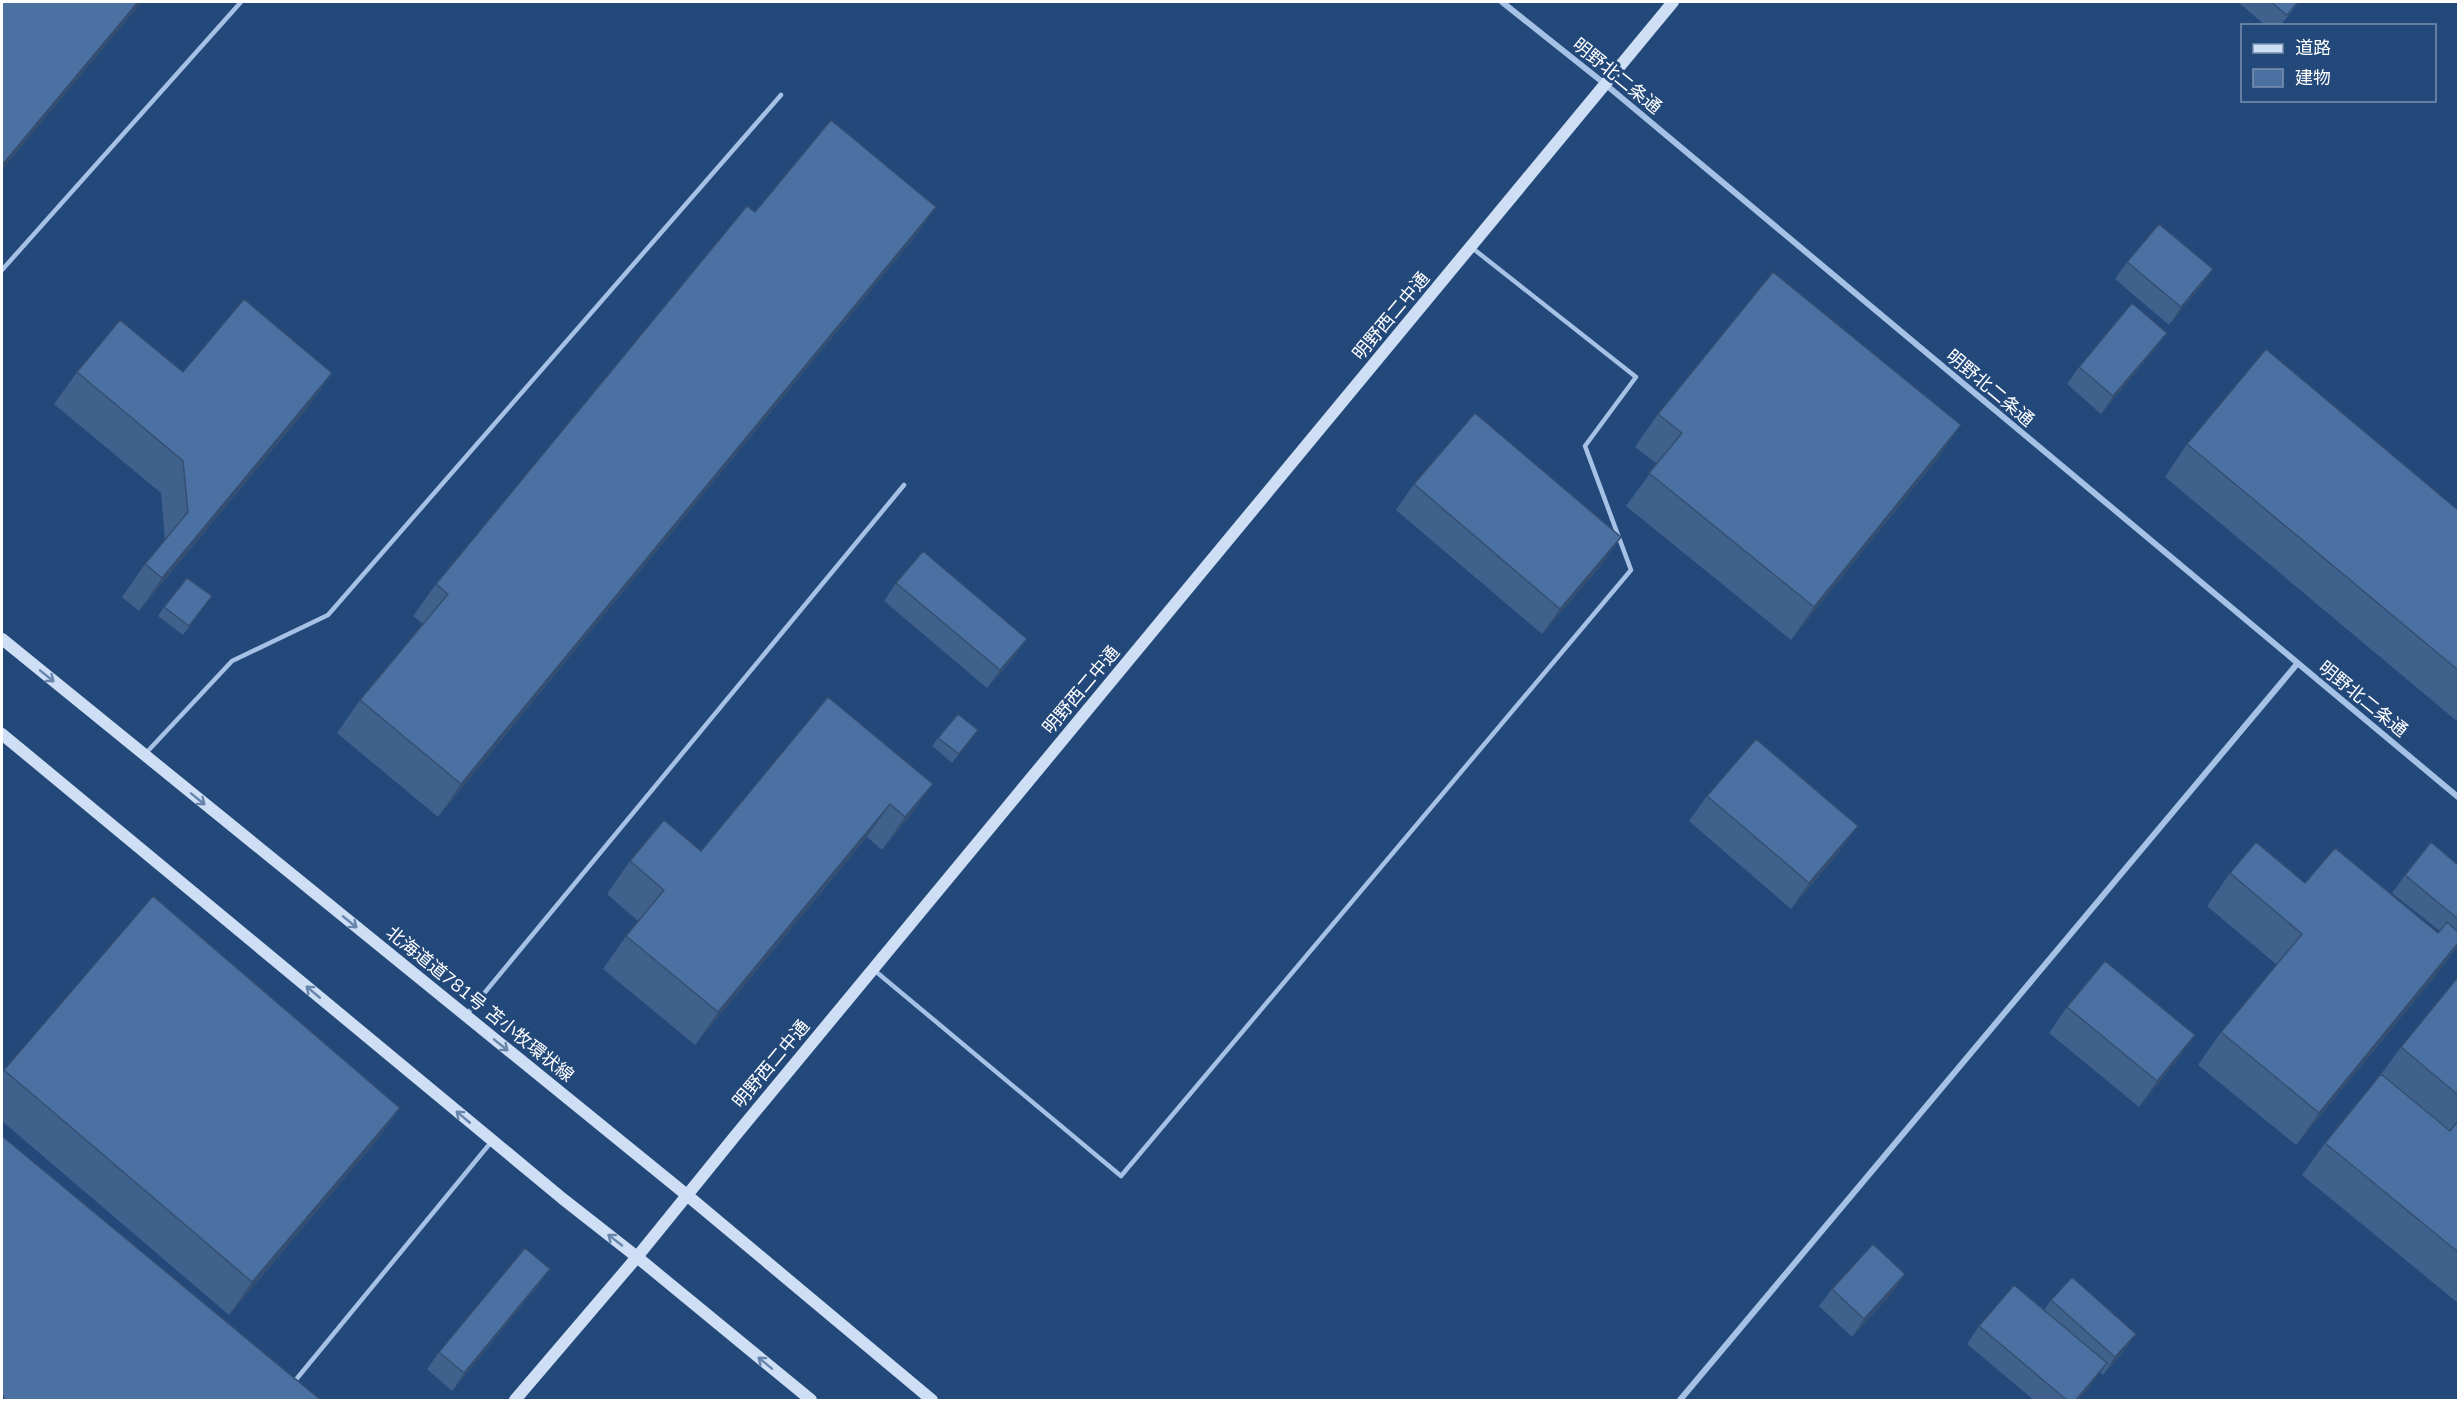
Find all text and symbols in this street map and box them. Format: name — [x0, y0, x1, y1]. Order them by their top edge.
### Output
legend — [2241, 24, 2436, 102]
street label: 明野北二条通 — [1568, 33, 1667, 119]
text: 道路 — [2295, 36, 2331, 59]
text: 建物 — [2295, 66, 2331, 89]
street label: 明野西二中通 — [1347, 267, 1434, 364]
street label: 明野北二条通 — [1942, 344, 2039, 431]
street label: 明野西二中通 — [1037, 641, 1124, 738]
street label: 明野北二条通 — [2314, 656, 2413, 742]
one-way arrow — [39, 669, 54, 683]
one-way arrow — [190, 792, 206, 805]
one-way arrow — [342, 915, 358, 928]
street label: 北海道道781号 苫小牧環状線 — [382, 921, 579, 1087]
one-way arrow — [305, 986, 321, 999]
street label: 明野西二中通 — [727, 1015, 814, 1112]
one-way arrow — [493, 1038, 509, 1051]
one-way arrow — [456, 1110, 471, 1124]
one-way arrow — [607, 1233, 623, 1246]
one-way arrow — [758, 1357, 774, 1370]

